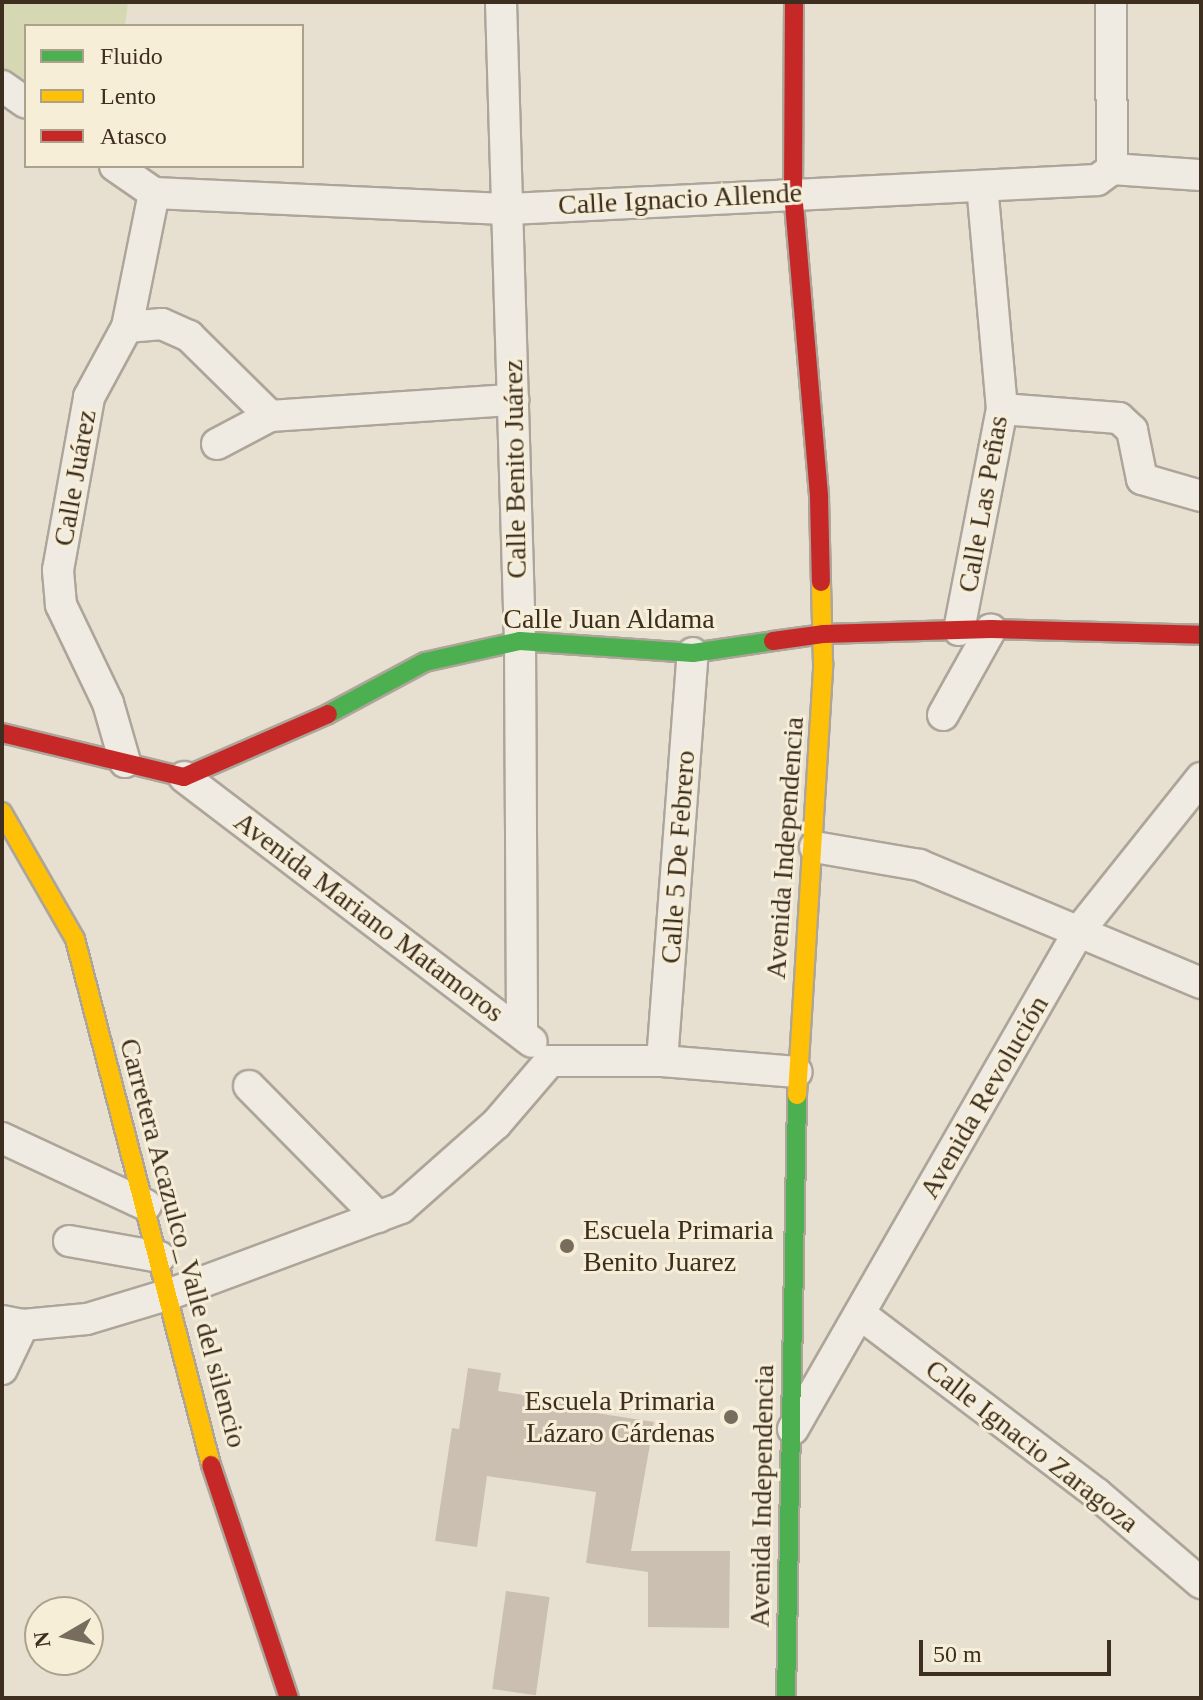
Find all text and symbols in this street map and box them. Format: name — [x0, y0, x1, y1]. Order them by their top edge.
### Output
legend — [24, 24, 304, 168]
text: Fluido — [100, 43, 163, 69]
text: Lento — [100, 83, 156, 109]
text: Atasco — [100, 123, 167, 149]
street label: Calle Ignacio Allende — [556, 176, 804, 222]
street label: Calle Benito Juárez — [496, 359, 534, 579]
street label: Calle Juárez — [47, 407, 103, 549]
street label: Calle Las Peñas — [951, 413, 1015, 595]
street label: Calle Juan Aldama — [502, 602, 716, 636]
street label: Avenida Independencia — [759, 716, 811, 980]
street label: Calle 5 De Febrero — [654, 749, 702, 965]
street label: Avenida Mariano Matamoros — [227, 805, 511, 1029]
street label: Avenida Revolución — [912, 989, 1056, 1205]
street label: Carretera Acazulco_Valle del silencio — [112, 1034, 254, 1452]
place label: Escuela Primaria Benito Juarez — [583, 1213, 773, 1279]
marker: Escuela Primaria Benito Juarez — [558, 1237, 576, 1255]
street label: Calle Ignacio Zaragoza — [919, 1352, 1145, 1540]
street label: Avenida Independencia — [743, 1364, 781, 1628]
place label: Escuela Primaria Lázaro Cárdenas — [525, 1384, 715, 1450]
marker: Escuela Primaria Lázaro Cárdenas — [722, 1408, 740, 1426]
north arrow — [24, 1596, 104, 1676]
scale bar — [923, 1624, 1115, 1674]
text: N — [28, 1630, 55, 1649]
text: 50 m — [933, 1641, 982, 1667]

